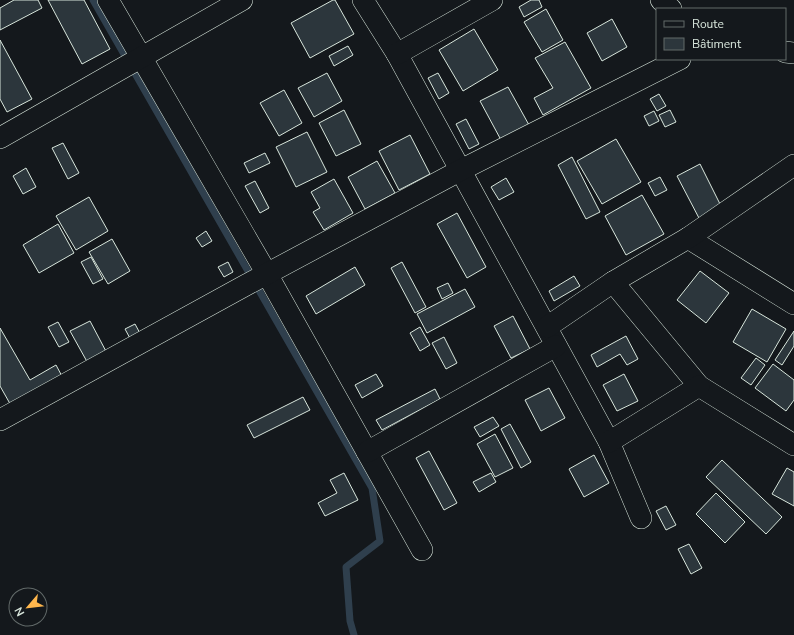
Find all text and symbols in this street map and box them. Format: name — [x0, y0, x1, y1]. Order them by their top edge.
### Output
legend — [656, 8, 786, 60]
text: Route — [692, 16, 724, 32]
text: Bâtiment — [692, 36, 742, 52]
north arrow — [8, 587, 48, 627]
text: N — [11, 604, 28, 619]

